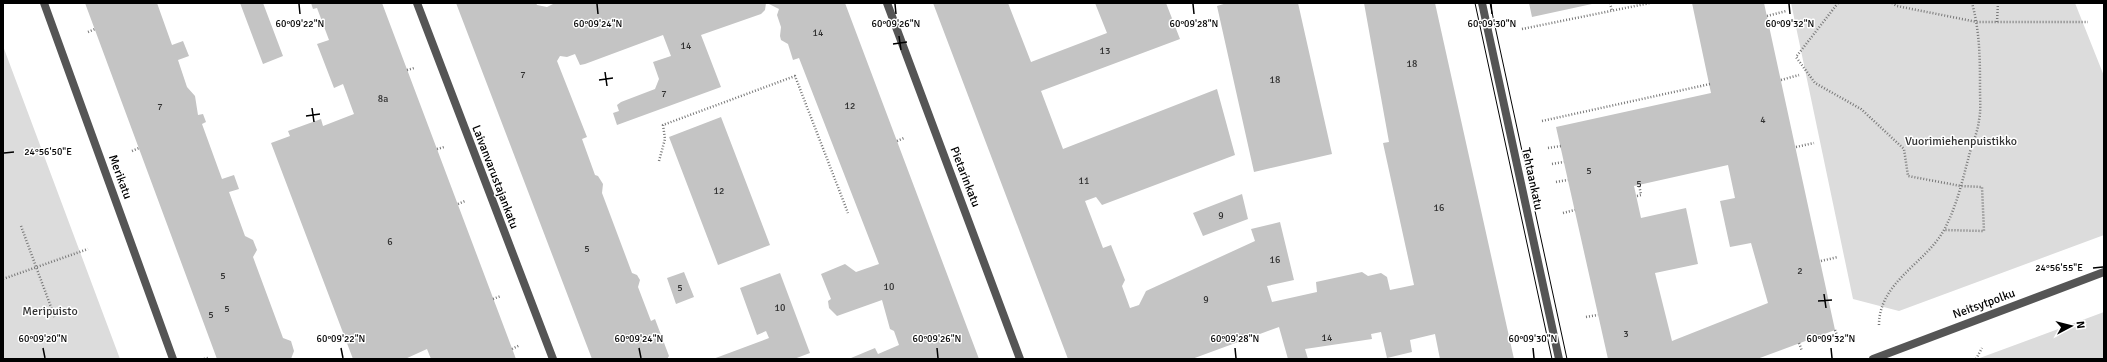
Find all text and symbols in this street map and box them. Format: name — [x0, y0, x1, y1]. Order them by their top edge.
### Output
text: 60°09'22"N — [276, 18, 324, 30]
text: 60°09'24"N — [574, 18, 622, 30]
text: 60°09'26"N — [872, 18, 920, 30]
text: 60°09'28"N — [1170, 18, 1218, 30]
text: 60°09'30"N — [1468, 18, 1516, 30]
text: 60°09'32"N — [1766, 18, 1814, 30]
house number: 14 — [813, 27, 824, 39]
house number: 14 — [681, 40, 692, 52]
house number: 13 — [1100, 45, 1110, 57]
house number: 18 — [1407, 58, 1417, 70]
house number: 7 — [520, 69, 526, 81]
house number: 18 — [1270, 74, 1280, 86]
house number: 7 — [661, 88, 667, 100]
house number: 8a — [378, 93, 388, 105]
house number: 12 — [845, 100, 855, 112]
house number: 7 — [157, 101, 163, 113]
house number: 4 — [1760, 114, 1766, 126]
street label: Laivanvarustajankatu — [468, 123, 522, 231]
park label: Vuorimiehenpuistikko — [1905, 134, 2017, 149]
street label: Pietarinkatu — [947, 145, 983, 209]
text: 24°56'50"E — [24, 146, 72, 158]
street label: Tehtaankatu — [1518, 147, 1546, 211]
street label: Merikatu — [105, 153, 135, 201]
house number: 5 — [1586, 165, 1592, 177]
house number: 11 — [1079, 175, 1089, 187]
house number: 5 — [1636, 178, 1642, 190]
house number: 12 — [714, 185, 724, 197]
house number: 16 — [1434, 202, 1444, 214]
house number: 9 — [1218, 210, 1224, 222]
house number: 6 — [387, 236, 393, 248]
house number: 5 — [584, 243, 590, 255]
house number: 16 — [1270, 254, 1280, 266]
text: 24°56'55"E — [2035, 262, 2083, 274]
house number: 2 — [1797, 265, 1803, 277]
house number: 5 — [220, 270, 226, 282]
house number: 10 — [884, 281, 894, 293]
house number: 5 — [677, 282, 683, 294]
street label: Neitsytpolku — [1951, 286, 2017, 322]
house number: 9 — [1203, 294, 1209, 306]
house number: 10 — [775, 302, 785, 314]
house number: 5 — [224, 303, 230, 315]
park label: Meripuisto — [22, 304, 78, 319]
north arrow — [2051, 306, 2091, 346]
house number: 5 — [208, 309, 214, 321]
text: N — [2074, 320, 2087, 329]
house number: 3 — [1623, 328, 1629, 340]
house number: 14 — [1322, 332, 1333, 344]
text: 60°09'20"N — [19, 333, 67, 345]
text: 60°09'22"N — [317, 333, 365, 345]
text: 60°09'24"N — [615, 333, 663, 345]
text: 60°09'26"N — [913, 333, 961, 345]
text: 60°09'28"N — [1211, 333, 1259, 345]
text: 60°09'30"N — [1509, 333, 1557, 345]
text: 60°09'32"N — [1807, 333, 1855, 345]

